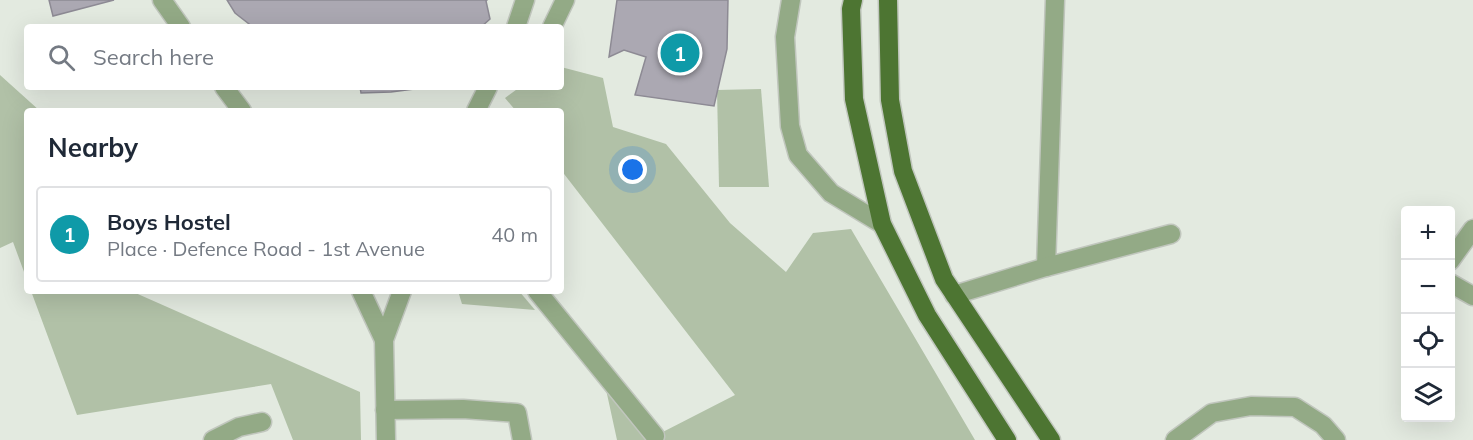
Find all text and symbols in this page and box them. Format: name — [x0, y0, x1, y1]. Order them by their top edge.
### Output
search box — [24, 24, 564, 90]
pin: 1 — [660, 31, 700, 76]
icon: search — [45, 41, 78, 74]
text: Search here — [93, 43, 214, 71]
text: Nearby — [48, 131, 138, 164]
your location — [618, 155, 647, 184]
map controls — [1401, 206, 1455, 422]
button: + — [1401, 206, 1455, 260]
text: Boys Hostel — [107, 208, 231, 236]
text: 1 — [64, 222, 76, 247]
text: 40 m — [491, 222, 538, 247]
text: Place · Defence Road - 1st Avenue — [107, 236, 425, 261]
button: − — [1401, 260, 1455, 314]
button: locate — [1401, 314, 1455, 368]
button: layers — [1401, 368, 1455, 422]

